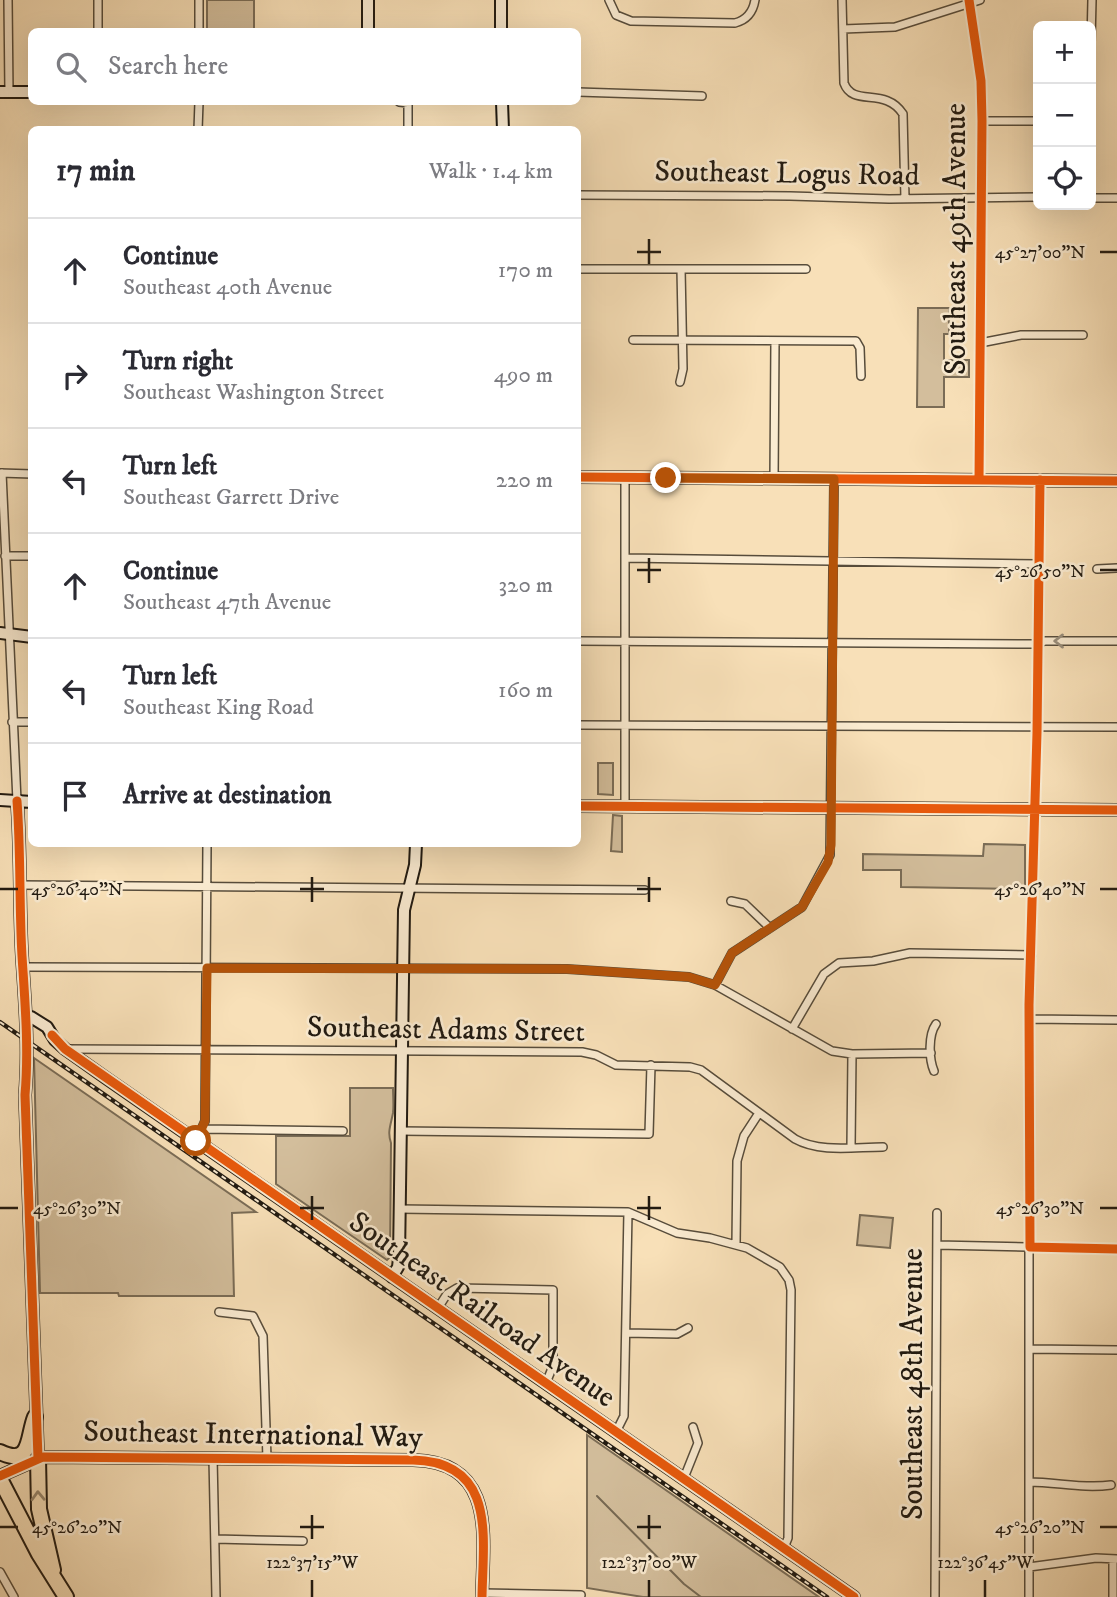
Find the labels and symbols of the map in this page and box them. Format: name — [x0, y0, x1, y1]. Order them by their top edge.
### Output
street label: Southeast 49th Avenue — [938, 103, 975, 375]
street label: Southeast Logus Road — [654, 153, 920, 195]
text: 45°27'00"N — [995, 242, 1085, 264]
route end — [650, 462, 681, 493]
text: 45°26'50"N — [995, 561, 1085, 583]
one-way arrow — [1053, 633, 1063, 649]
text: 45°26'40"N — [31, 879, 123, 901]
text: 45°26'40"N — [994, 879, 1086, 901]
street label: Southeast Adams Street — [307, 1009, 585, 1051]
route start — [180, 1125, 211, 1156]
text: 45°26'30"N — [33, 1198, 121, 1220]
text: 45°26'30"N — [996, 1198, 1084, 1220]
street label: Southeast Railroad Avenue — [342, 1204, 622, 1416]
street label: Southeast 48th Avenue — [895, 1248, 932, 1520]
street label: Southeast International Way — [83, 1414, 424, 1456]
one-way arrow — [31, 1490, 46, 1501]
text: 45°26'20"N — [32, 1517, 122, 1539]
text: 45°26'20"N — [995, 1517, 1085, 1539]
text: 122°37'15"W — [266, 1552, 358, 1574]
text: 122°37'00"W — [601, 1552, 697, 1574]
text: 122°36'45"W — [937, 1552, 1033, 1574]

